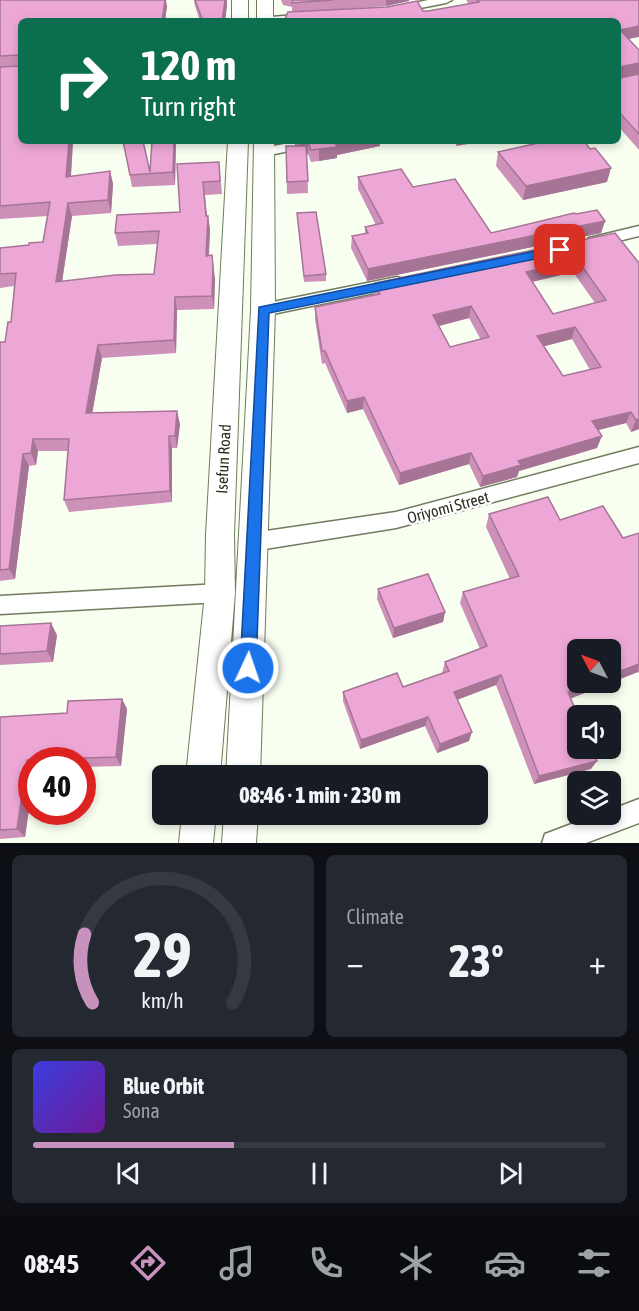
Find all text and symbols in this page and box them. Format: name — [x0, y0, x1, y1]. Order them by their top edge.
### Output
text: 120 m — [141, 41, 236, 89]
icon: right — [42, 42, 120, 120]
text: Turn right — [141, 91, 236, 122]
pin — [534, 224, 585, 275]
icon: arrive — [543, 233, 576, 266]
street label: Isefun Road — [212, 424, 234, 494]
street label: Oriyomi Street — [405, 487, 492, 528]
position arrow — [216, 636, 280, 700]
north arrow — [567, 639, 621, 693]
map controls — [567, 639, 621, 825]
button: sound — [567, 705, 621, 759]
speed limit sign: 40 — [18, 747, 96, 825]
button: layers — [567, 771, 621, 825]
text: 08:46 · 1 min · 230 m — [239, 782, 401, 808]
text: Climate — [347, 905, 404, 928]
text: 29 — [133, 919, 192, 990]
text: 23° — [449, 935, 504, 987]
text: − — [347, 943, 364, 981]
text: + — [589, 943, 606, 981]
text: km/h — [141, 988, 184, 1013]
text: Blue Orbit — [123, 1073, 204, 1099]
text: Sona — [123, 1099, 160, 1122]
icon: previous — [112, 1157, 145, 1190]
icon: pause — [303, 1157, 336, 1190]
icon: next — [494, 1157, 527, 1190]
icon: directions — [127, 1242, 169, 1284]
icon: music — [216, 1242, 258, 1284]
icon: phone — [305, 1242, 347, 1284]
icon: climate — [395, 1242, 437, 1284]
icon: car — [484, 1242, 526, 1284]
icon: filters — [573, 1242, 615, 1284]
text: 08:45 — [24, 1248, 79, 1279]

